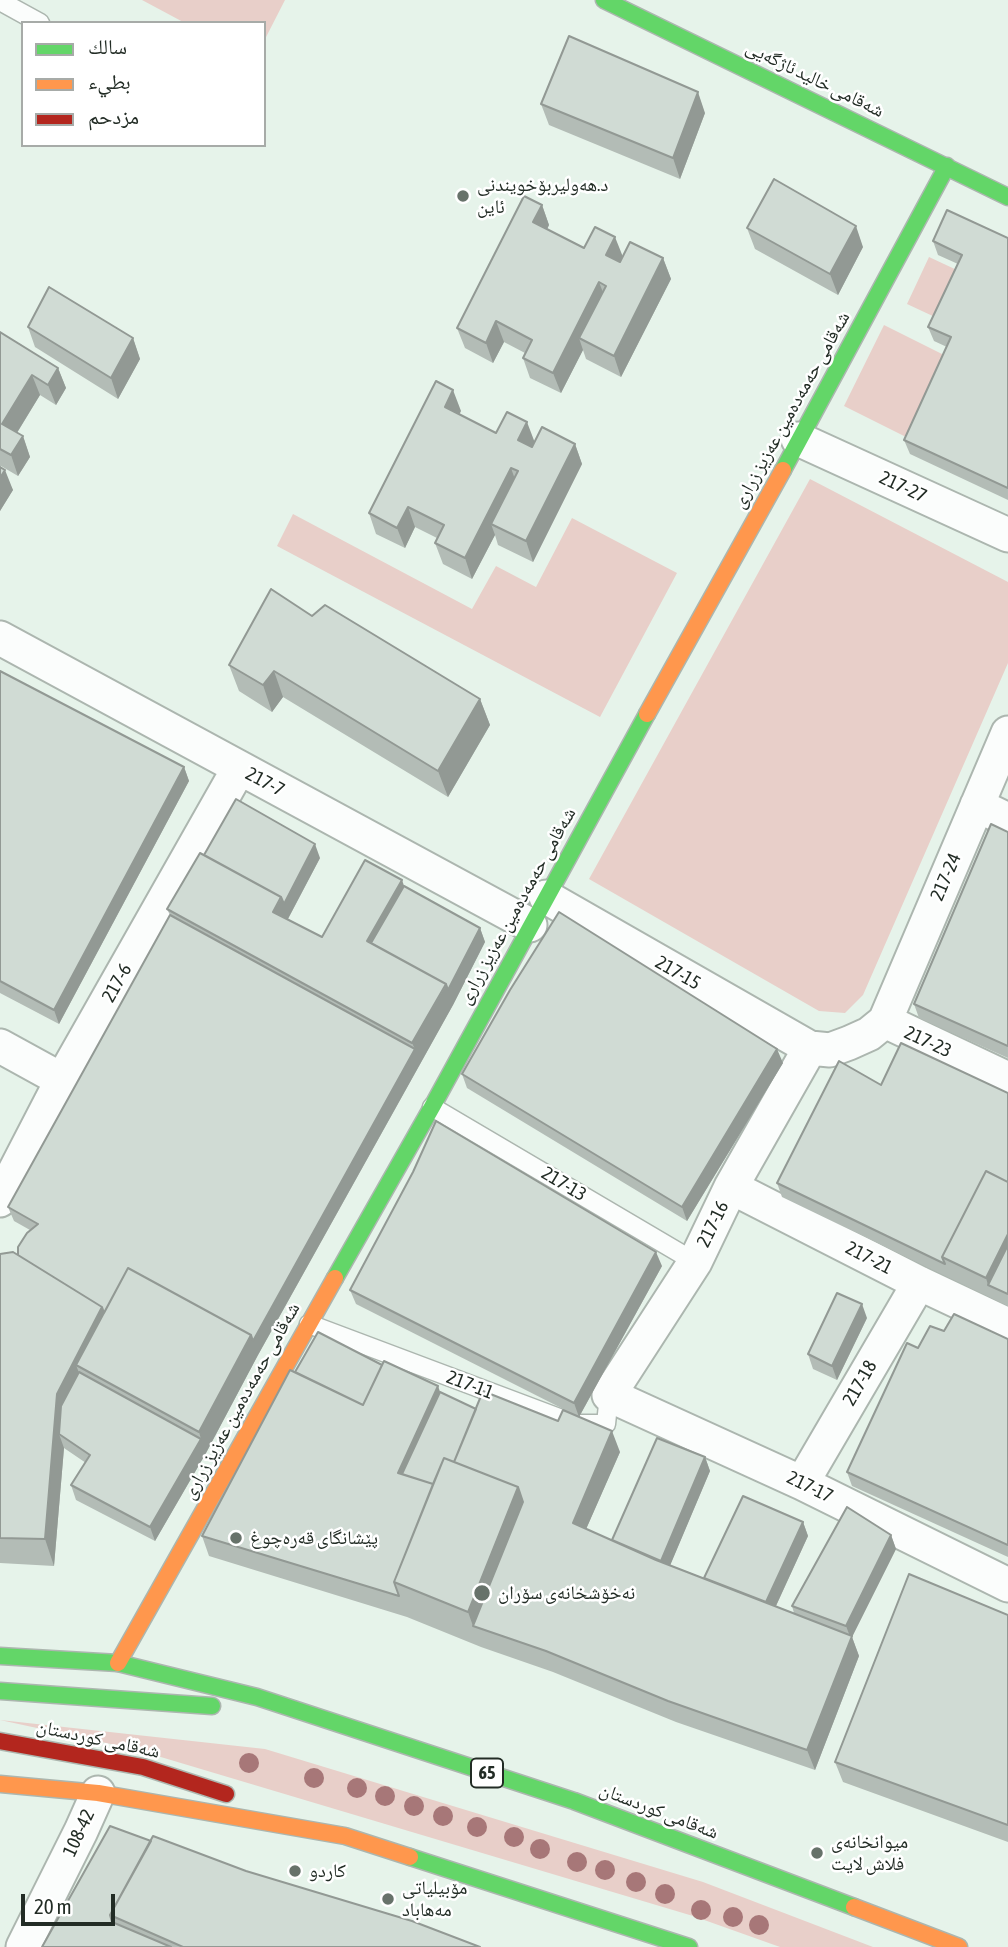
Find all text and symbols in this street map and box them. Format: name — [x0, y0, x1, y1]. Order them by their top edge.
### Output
legend — [21, 21, 266, 147]
text: سالك — [88, 34, 127, 58]
street label: شەقامی خالید ئاژگەیی — [742, 36, 888, 122]
text: بطيء — [88, 69, 131, 93]
text: مزدحم — [88, 104, 139, 128]
place label: د.هه‌ولیربۆخویندنی ئاین — [477, 174, 608, 218]
marker: د.هه‌ولیربۆخویندنی ئاین — [455, 188, 471, 204]
street label: شەقامی حەمەدەمین عەزیز زراری — [727, 308, 855, 512]
street label: 217-27 — [876, 466, 930, 508]
street label: 217-7 — [242, 762, 288, 802]
street label: شەقامی حەمەدەمین عەزیز زراری — [453, 804, 581, 1008]
street label: 217-24 — [926, 850, 966, 904]
street label: 217-15 — [651, 951, 705, 995]
street label: 217-6 — [97, 960, 137, 1006]
street label: 217-23 — [901, 1021, 955, 1063]
street label: 217-13 — [537, 1162, 591, 1206]
street label: 217-16 — [692, 1197, 734, 1251]
street label: 217-21 — [842, 1237, 896, 1279]
street label: شەقامی حەمەدەمین عەزیز زراری — [177, 1299, 305, 1503]
street label: 217-18 — [838, 1356, 882, 1410]
street label: 217-11 — [443, 1366, 497, 1404]
street label: 217-17 — [783, 1466, 837, 1508]
place label: پێشانگای قەرەچوغ — [250, 1527, 378, 1549]
marker: پێشانگای قەرەچوغ — [228, 1530, 244, 1546]
place label: نەخۆشخانەی سۆران — [498, 1582, 635, 1604]
marker: نەخۆشخانەی سۆران — [472, 1583, 492, 1603]
street label: شەقامی کوردستان — [34, 1715, 162, 1763]
road number: 65 — [471, 1758, 503, 1788]
street label: شەقامی کوردستان — [596, 1778, 722, 1844]
street label: 108-42 — [58, 1806, 100, 1860]
place label: میوانخانەی فلاش لایت — [831, 1831, 908, 1875]
marker: میوانخانەی فلاش لایت — [809, 1845, 825, 1861]
place label: كاردو — [309, 1860, 346, 1882]
marker: كاردو — [287, 1863, 303, 1879]
place label: مۆبیلیاتی مەهاباد — [402, 1877, 467, 1921]
scale bar — [24, 1881, 119, 1925]
marker: مۆبیلیاتی مەهاباد — [380, 1891, 396, 1907]
text: 20 m — [34, 1894, 72, 1918]

